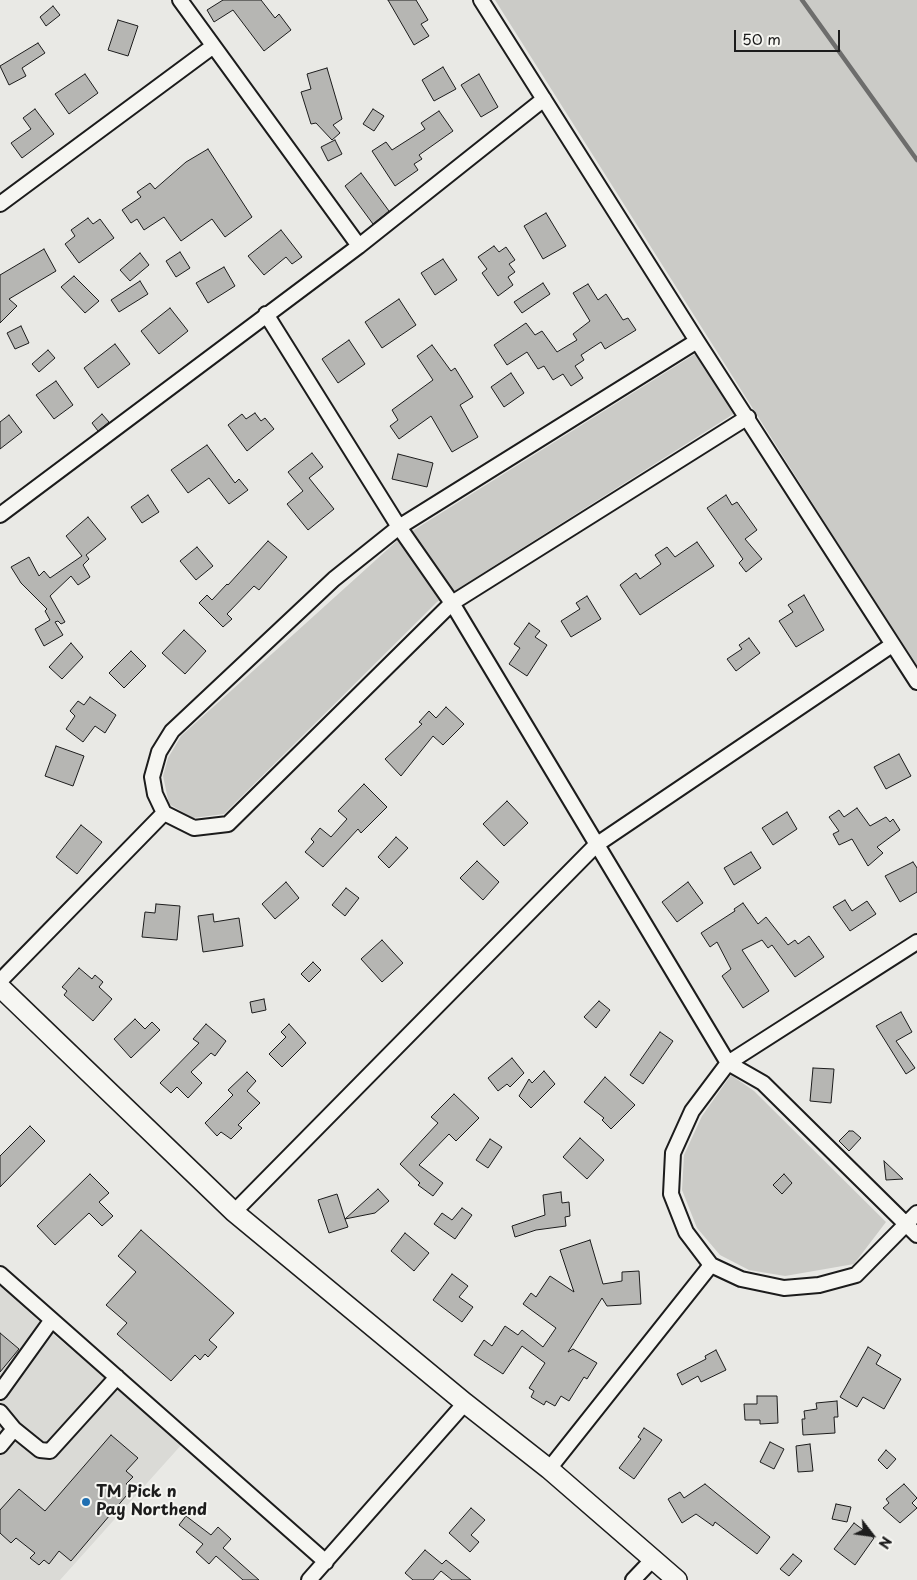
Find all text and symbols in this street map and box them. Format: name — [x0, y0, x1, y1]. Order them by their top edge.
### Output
scale bar — [737, 20, 843, 52]
text: 50 m — [742, 27, 781, 50]
place label: TM Pick n Pay Northend — [96, 1483, 207, 1521]
marker: TM Pick n Pay Northend — [80, 1496, 92, 1508]
north arrow — [847, 1510, 897, 1560]
text: N — [874, 1533, 897, 1553]

